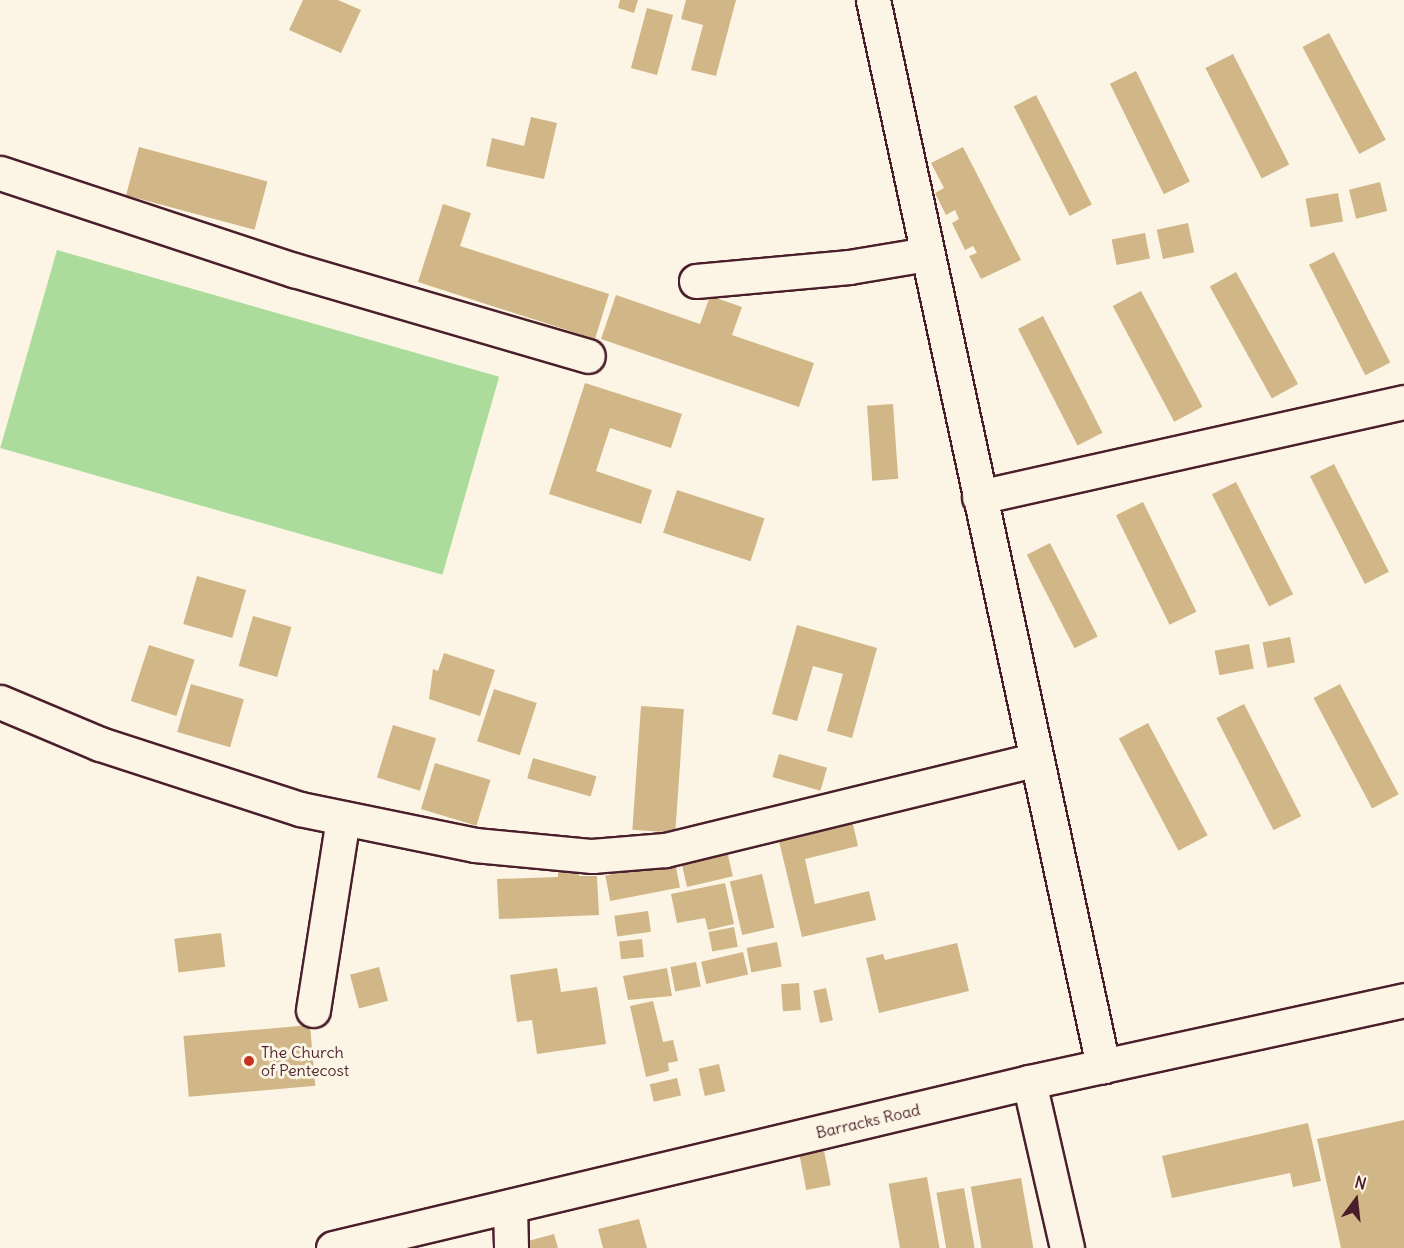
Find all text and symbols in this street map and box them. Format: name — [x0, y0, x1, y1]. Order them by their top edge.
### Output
place label: The Church of Pentecost — [261, 1042, 349, 1080]
marker: The Church of Pentecost — [242, 1054, 256, 1068]
street label: Barracks Road — [814, 1100, 922, 1142]
north arrow — [1326, 1170, 1386, 1230]
text: N — [1353, 1172, 1369, 1194]

